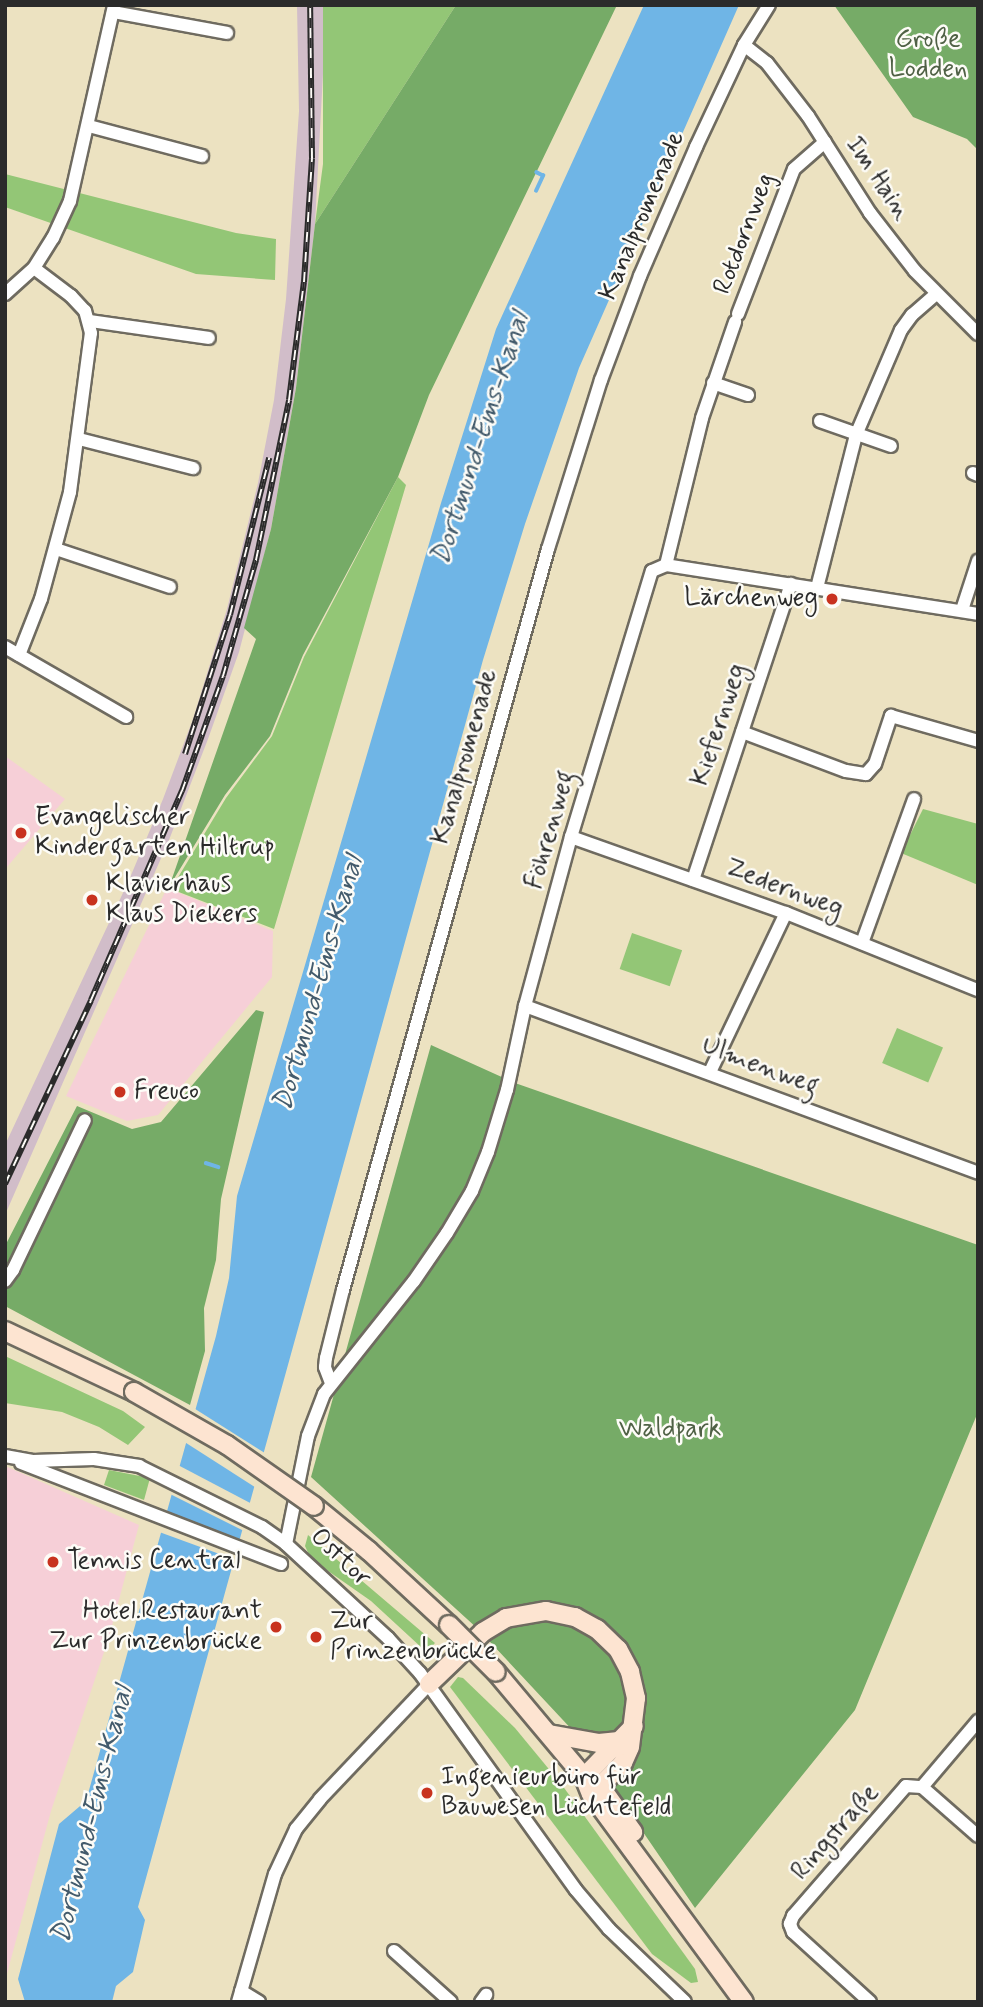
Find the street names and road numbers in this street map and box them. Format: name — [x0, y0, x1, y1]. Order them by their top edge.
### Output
street label: Kanalpromenade — [593, 127, 693, 305]
street label: Im Hain — [838, 132, 916, 226]
street label: Rotdornweg — [708, 169, 782, 299]
street label: Kiefernweg — [686, 660, 754, 790]
street label: Kanalpromenade — [426, 666, 506, 848]
street label: Föhrenweg — [519, 767, 583, 893]
street label: Zedernweg — [721, 852, 847, 926]
street label: Ulmenweg — [697, 1030, 823, 1104]
street label: Osttor — [303, 1522, 377, 1594]
street label: Ringstraße — [786, 1778, 886, 1888]

